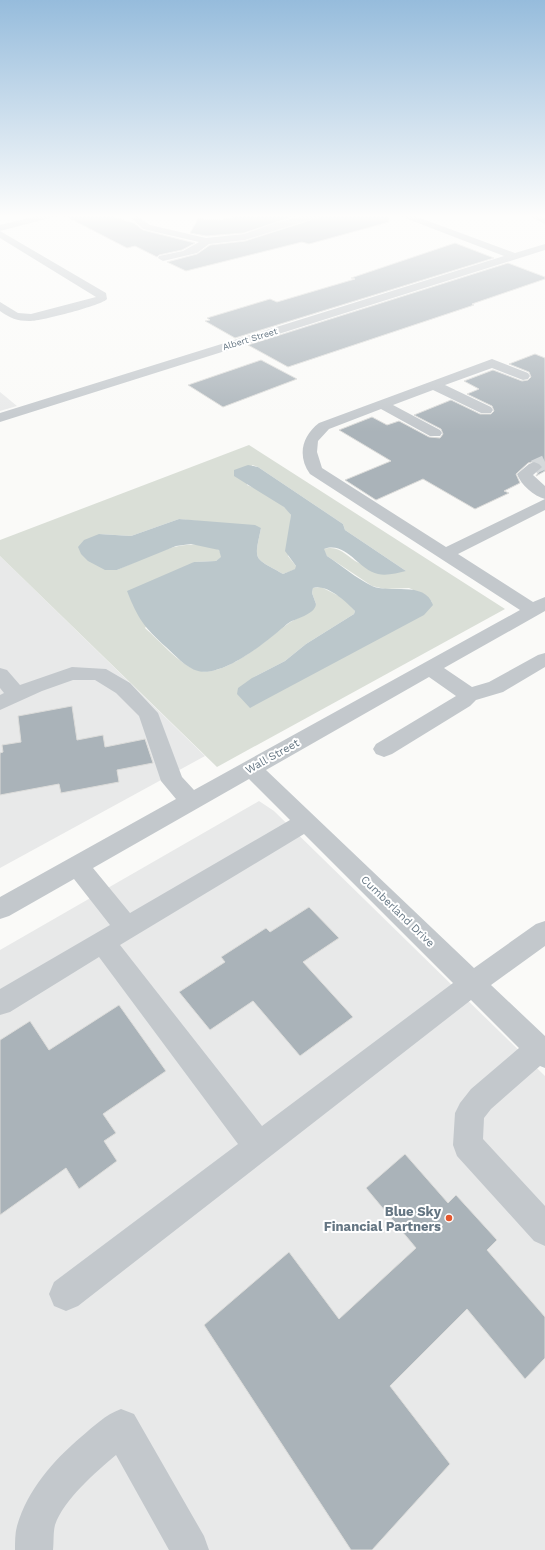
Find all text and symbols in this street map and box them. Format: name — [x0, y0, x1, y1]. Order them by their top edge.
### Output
street label: Albert Street — [221, 326, 279, 352]
street label: Wall Street — [243, 736, 302, 777]
street label: Cumberland Drive — [358, 873, 437, 950]
place label: Blue Sky Financial Partners — [324, 1204, 442, 1234]
marker: Blue Sky Financial Partners — [444, 1213, 454, 1223]

